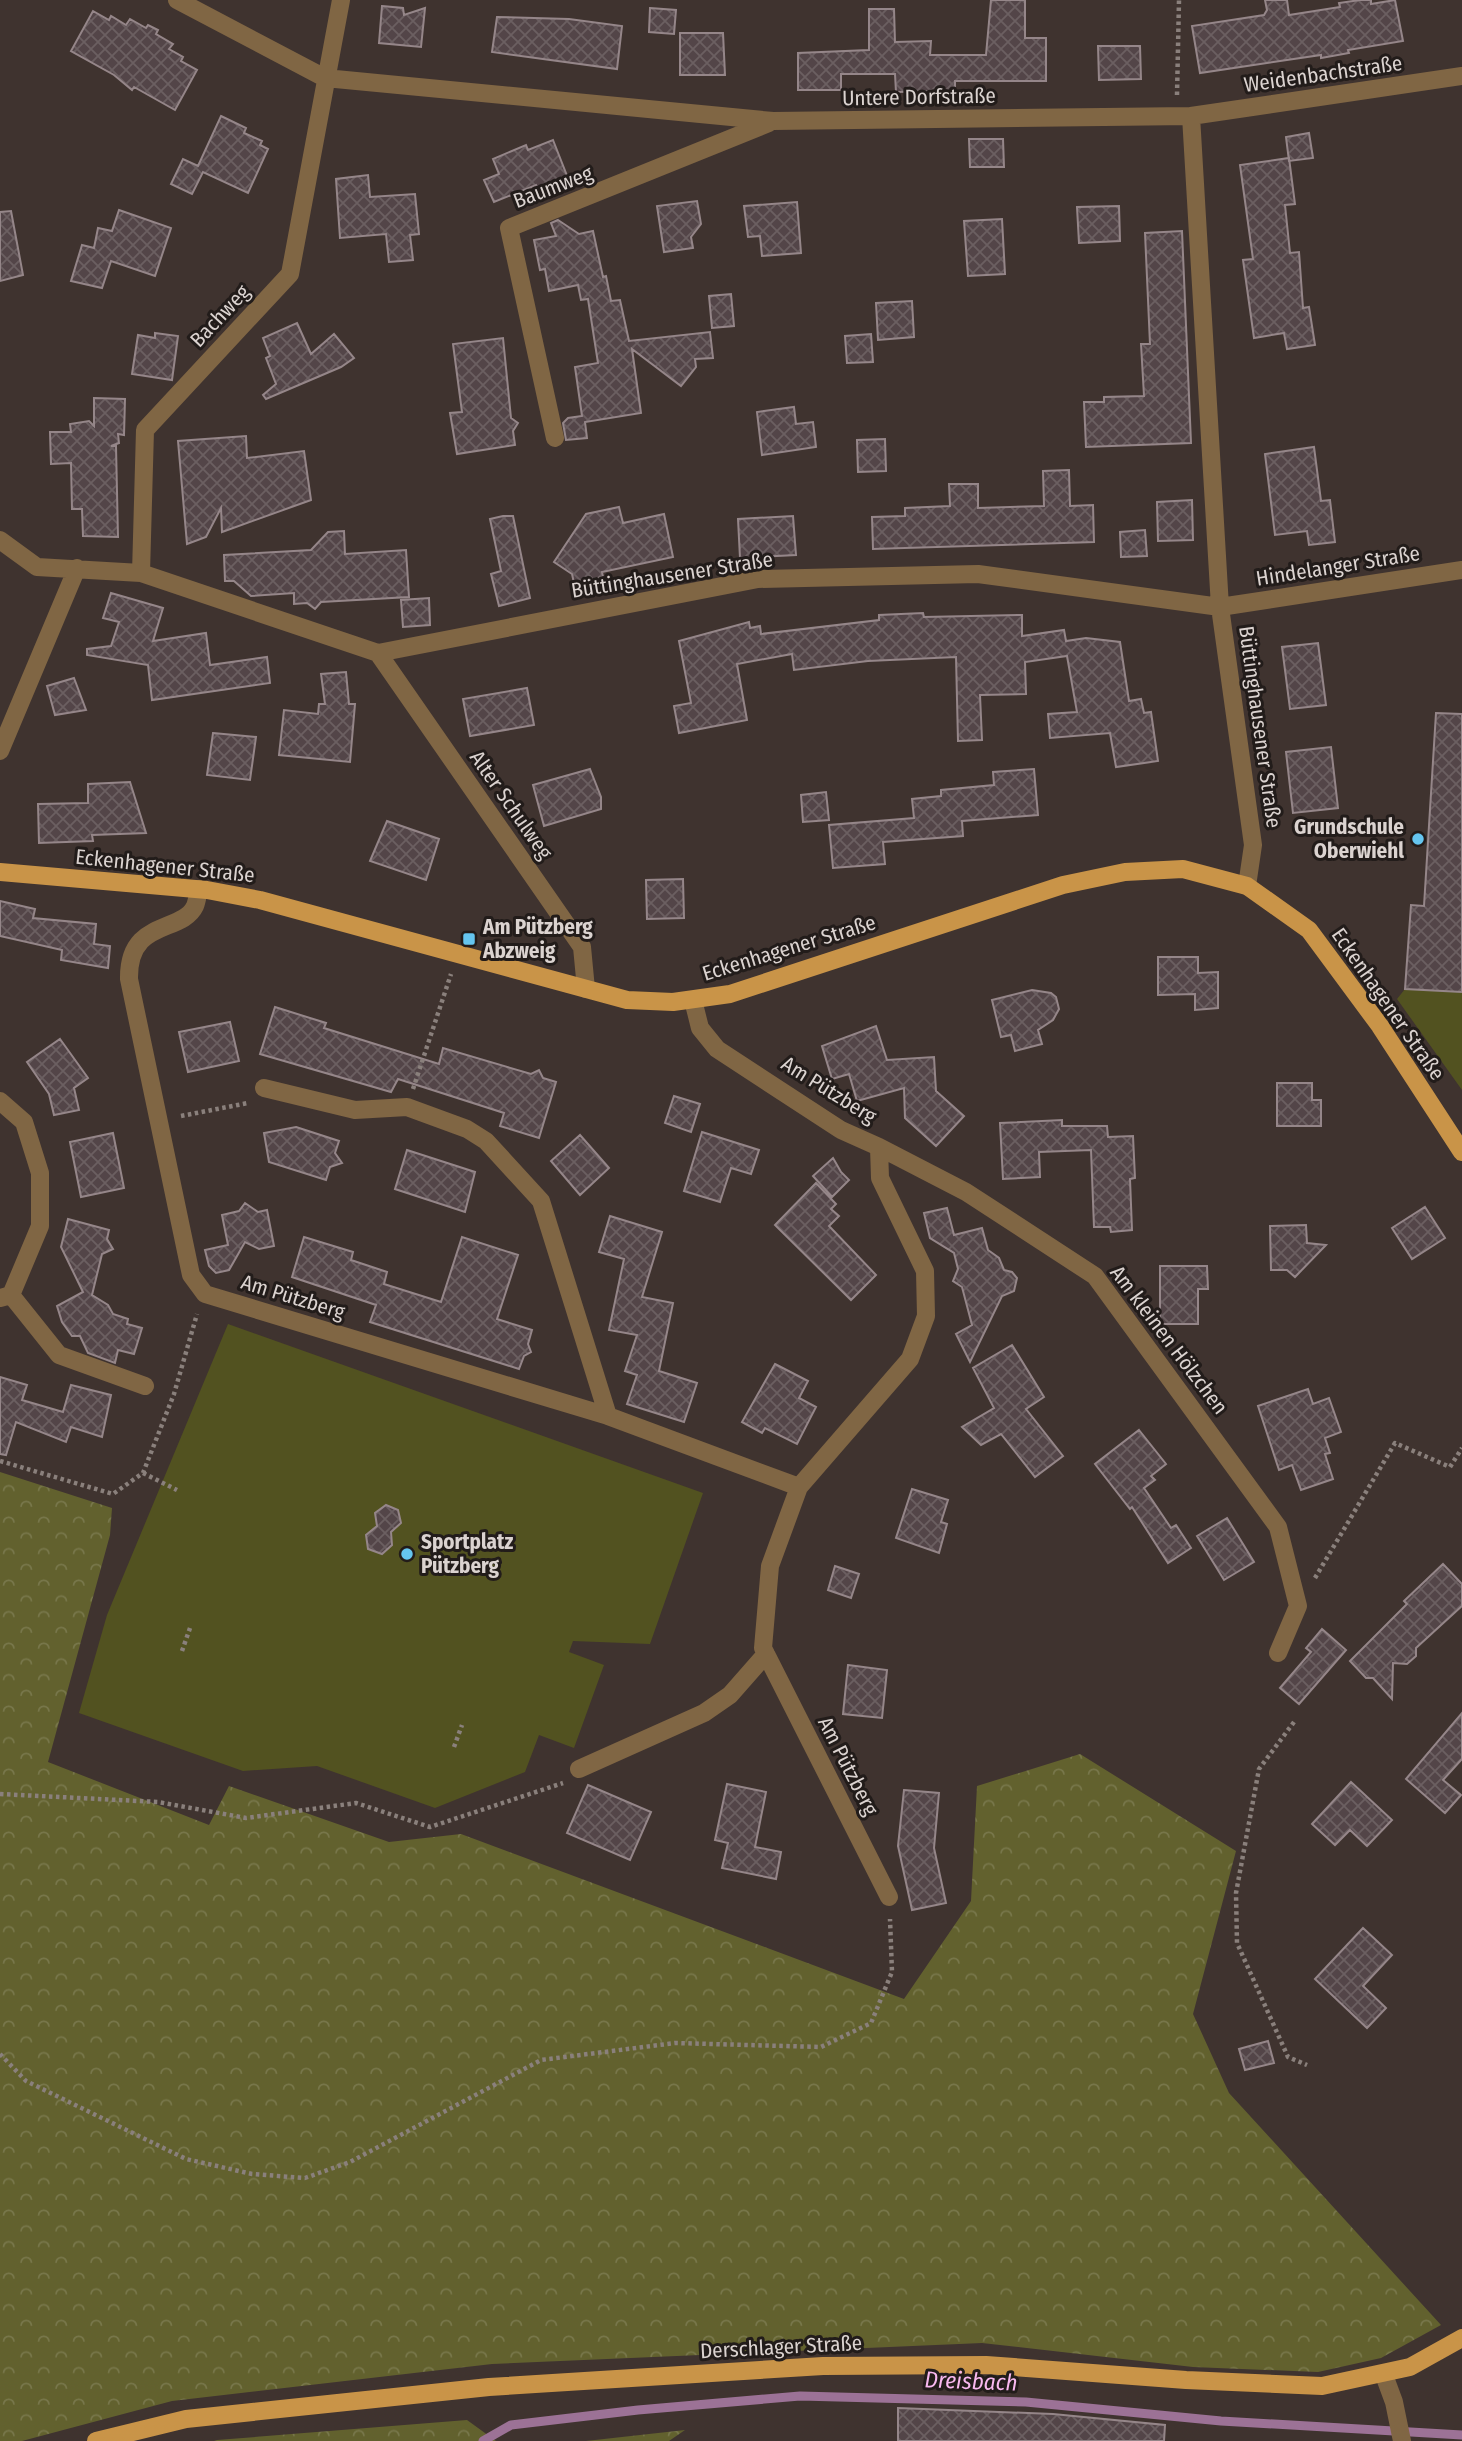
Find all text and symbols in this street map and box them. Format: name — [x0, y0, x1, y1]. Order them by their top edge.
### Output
street label: Weidenbachstraße — [1242, 50, 1404, 98]
street label: Untere Dorfstraße — [842, 83, 996, 111]
street label: Baumweg — [510, 160, 596, 214]
street label: Bachweg — [185, 279, 255, 353]
street label: Hindelanger Straße — [1254, 540, 1422, 592]
street label: Büttinghausener Straße — [569, 546, 775, 604]
street label: Büttinghausener Straße — [1233, 624, 1287, 830]
street label: Alter Schulweg — [464, 746, 558, 864]
place label: Grundschule Oberwiehl — [1294, 814, 1404, 864]
marker: Grundschule Oberwiehl — [1410, 831, 1426, 847]
street label: Eckenhagener Straße — [74, 844, 256, 888]
street label: Eckenhagener Straße — [699, 909, 879, 987]
place label: Am Pützberg Abzweig — [482, 914, 593, 964]
street label: Eckenhagener Straße — [1326, 923, 1450, 1085]
marker: Am Pützberg Abzweig — [461, 931, 477, 947]
street label: Am Pützberg — [777, 1051, 881, 1129]
street label: Am kleinen Hölzchen — [1105, 1260, 1233, 1420]
street label: Am Pützberg — [238, 1269, 348, 1325]
place label: Sportplatz Pützberg — [421, 1529, 513, 1579]
marker: Sportplatz Pützberg — [399, 1546, 415, 1562]
street label: Am Pützberg — [812, 1712, 884, 1820]
street label: Derschlager Straße — [699, 2330, 863, 2364]
water label: Dreisbach — [924, 2365, 1018, 2397]

